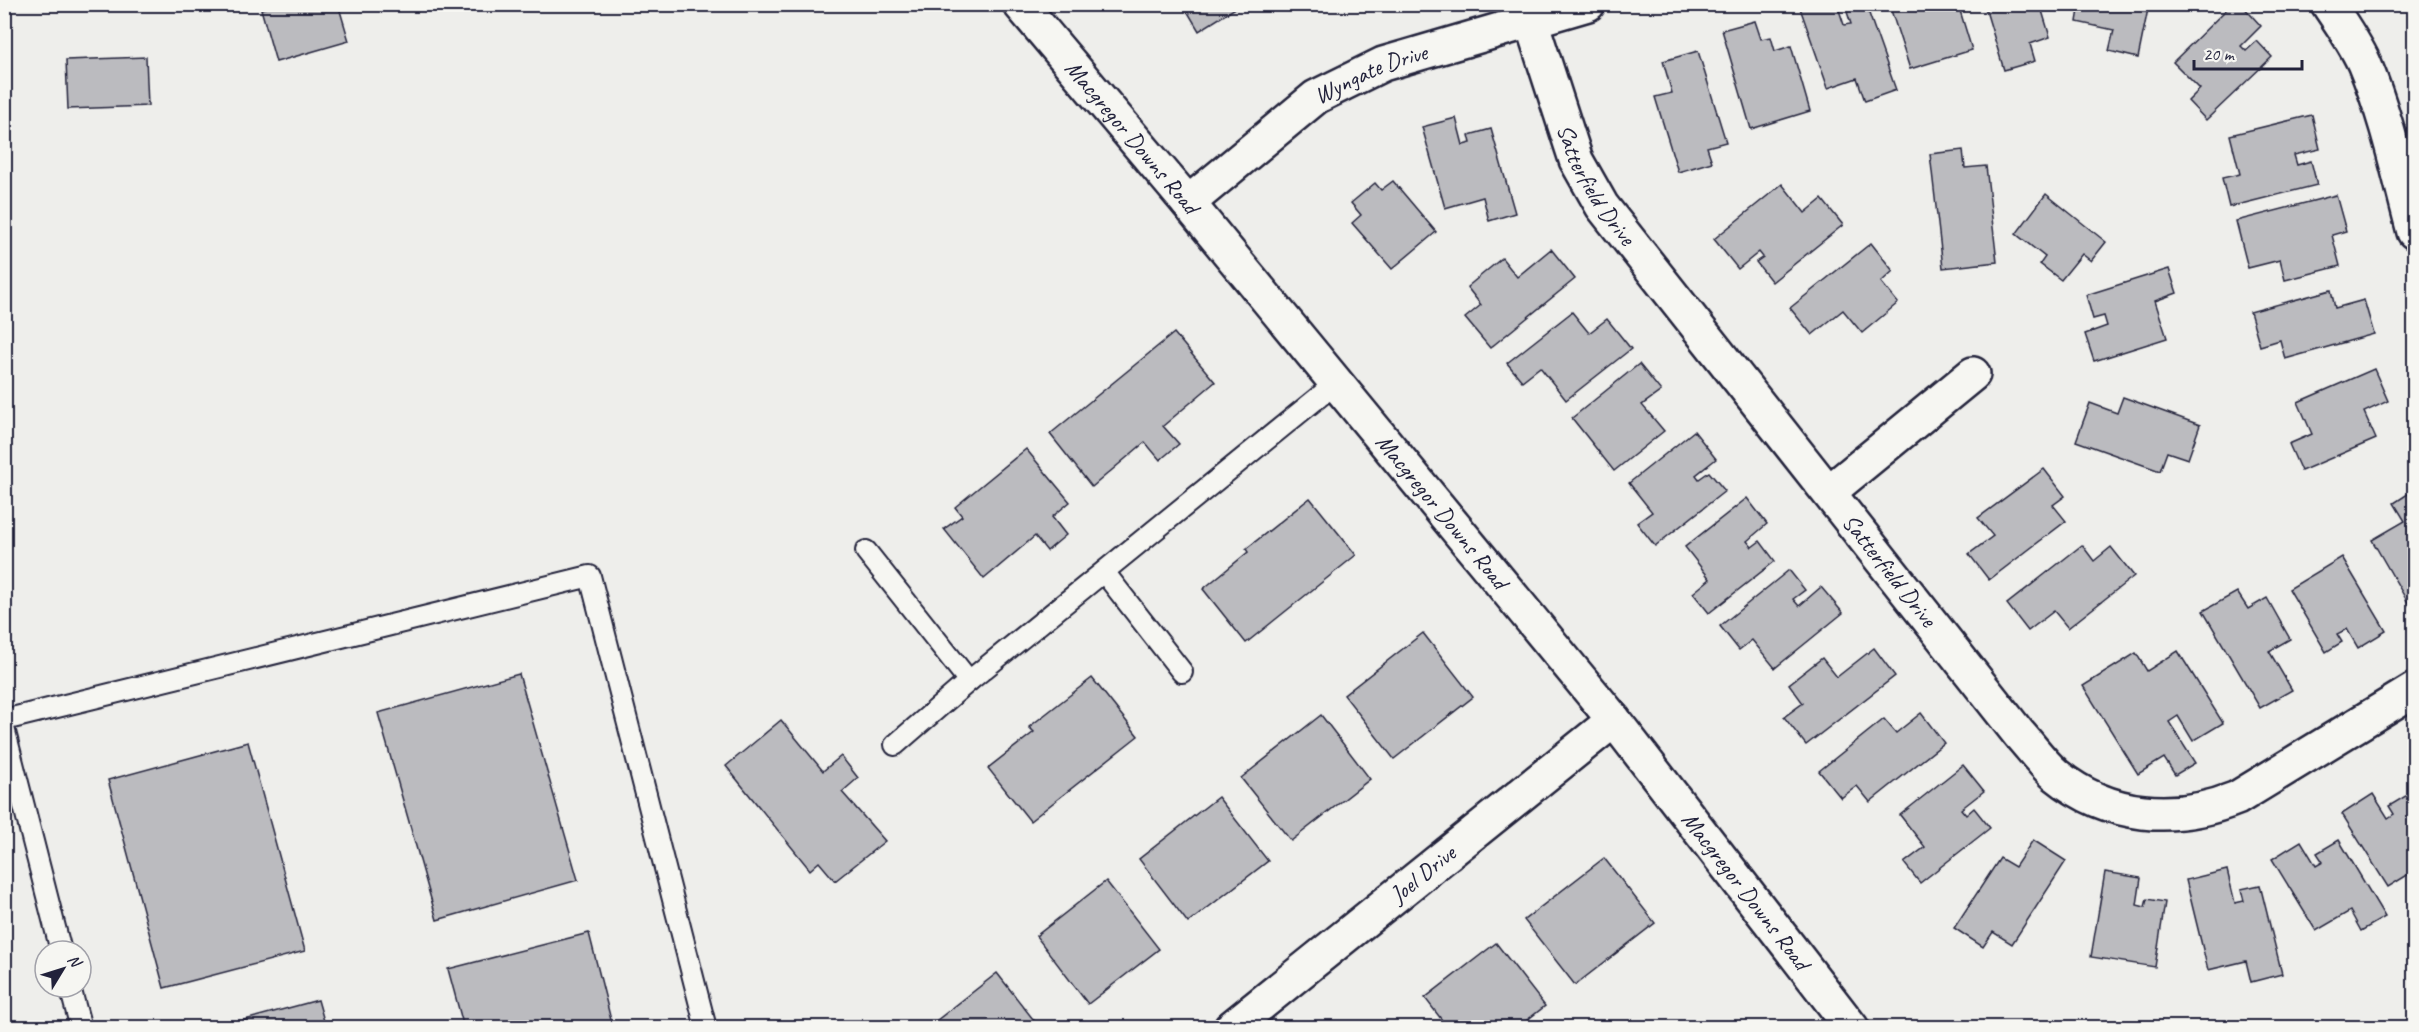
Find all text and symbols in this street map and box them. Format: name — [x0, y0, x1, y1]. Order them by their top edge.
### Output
scale bar — [2194, 33, 2302, 71]
street label: Wyngate Drive — [1309, 36, 1433, 111]
text: 20 m — [2203, 43, 2236, 65]
street label: Macgregor Downs Road — [1059, 54, 1208, 223]
street label: Satterfield Drive — [1550, 120, 1644, 253]
street label: Macgregor Downs Road — [1369, 428, 1517, 598]
street label: Satterfield Drive — [1836, 508, 1945, 634]
street label: Macgregor Downs Road — [1675, 805, 1819, 979]
street label: Joel Drive — [1383, 837, 1463, 910]
north arrow — [33, 939, 93, 999]
text: N — [63, 950, 87, 973]

